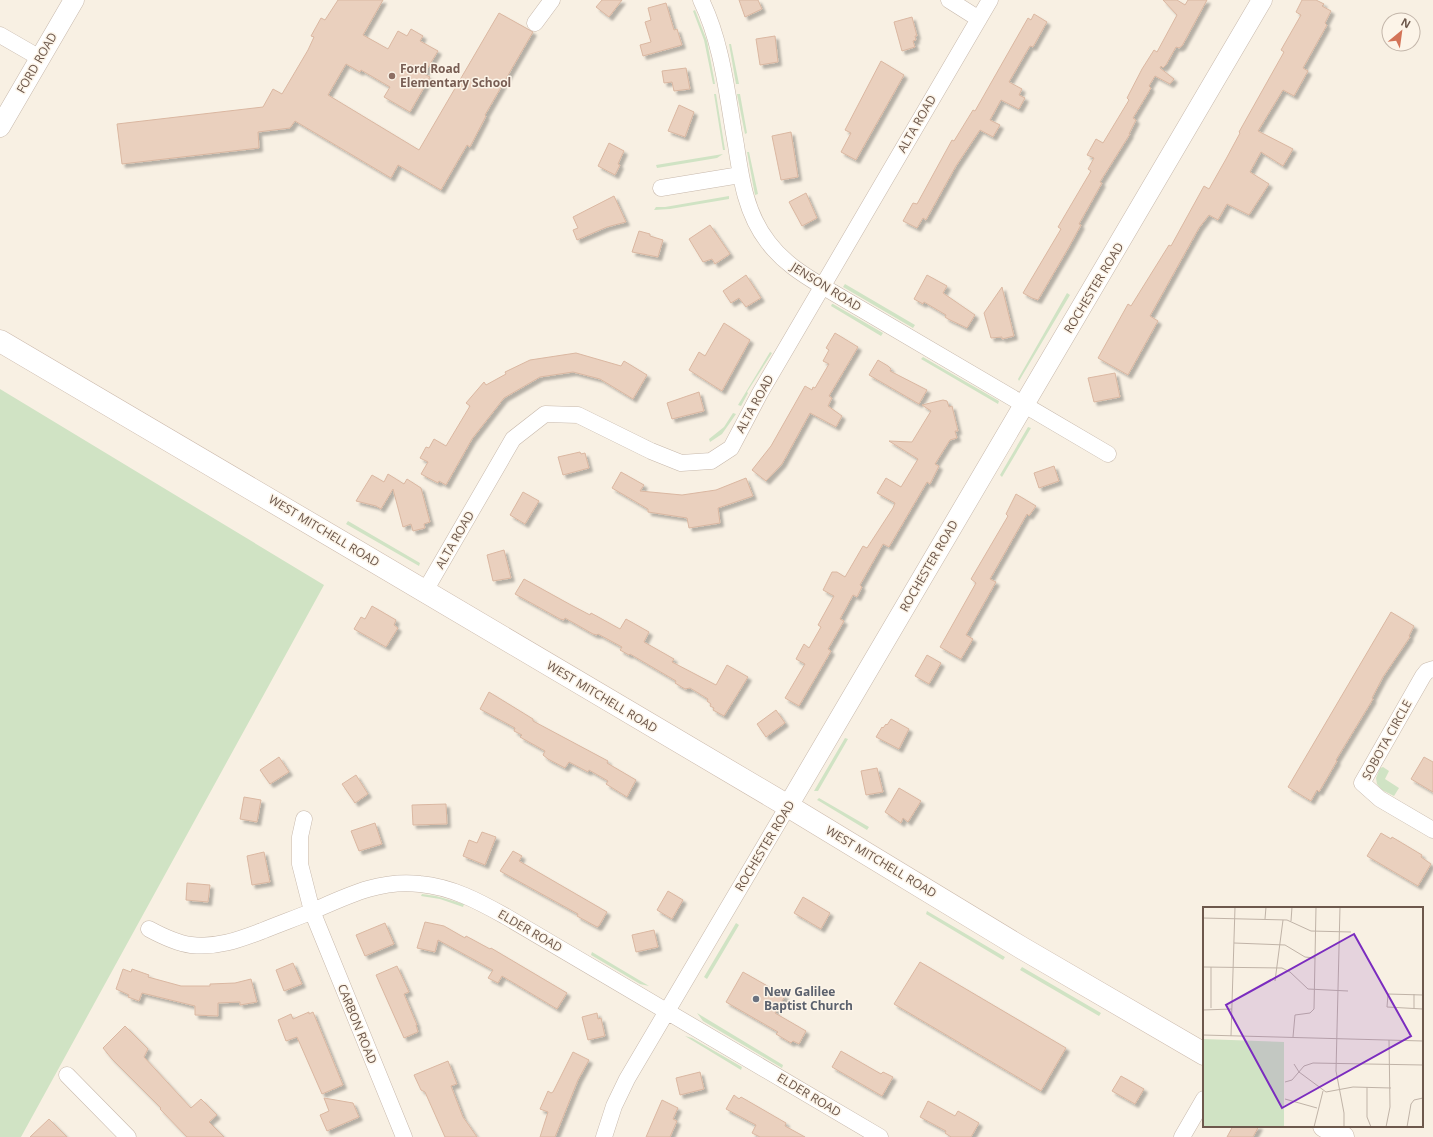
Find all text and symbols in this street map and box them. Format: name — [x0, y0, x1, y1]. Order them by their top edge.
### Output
north arrow — [1381, 12, 1421, 52]
text: N — [1399, 14, 1414, 32]
street label: FORD ROAD — [12, 29, 61, 96]
place label: Ford Road Elementary School — [400, 60, 511, 91]
marker: Ford Road Elementary School — [387, 71, 397, 81]
street label: ALTA ROAD — [893, 92, 940, 156]
street label: ROCHESTER ROAD — [1060, 239, 1127, 336]
street label: JENSON ROAD — [787, 258, 865, 315]
street label: ALTA ROAD — [732, 372, 778, 436]
street label: WEST MITCHELL ROAD — [266, 491, 383, 570]
street label: ALTA ROAD — [431, 508, 478, 572]
street label: ROCHESTER ROAD — [895, 517, 962, 615]
street label: WEST MITCHELL ROAD — [544, 657, 661, 736]
street label: SOBOTA CIRCLE — [1358, 697, 1416, 783]
street label: ROCHESTER ROAD — [731, 797, 798, 894]
street label: WEST MITCHELL ROAD — [823, 822, 940, 901]
street label: ELDER ROAD — [495, 905, 566, 956]
inset map — [1203, 907, 1423, 1127]
street label: CARBON ROAD — [334, 981, 381, 1066]
place label: New Galilee Baptist Church — [764, 983, 853, 1014]
marker: New Galilee Baptist Church — [751, 994, 761, 1004]
street label: ELDER ROAD — [774, 1069, 844, 1120]

